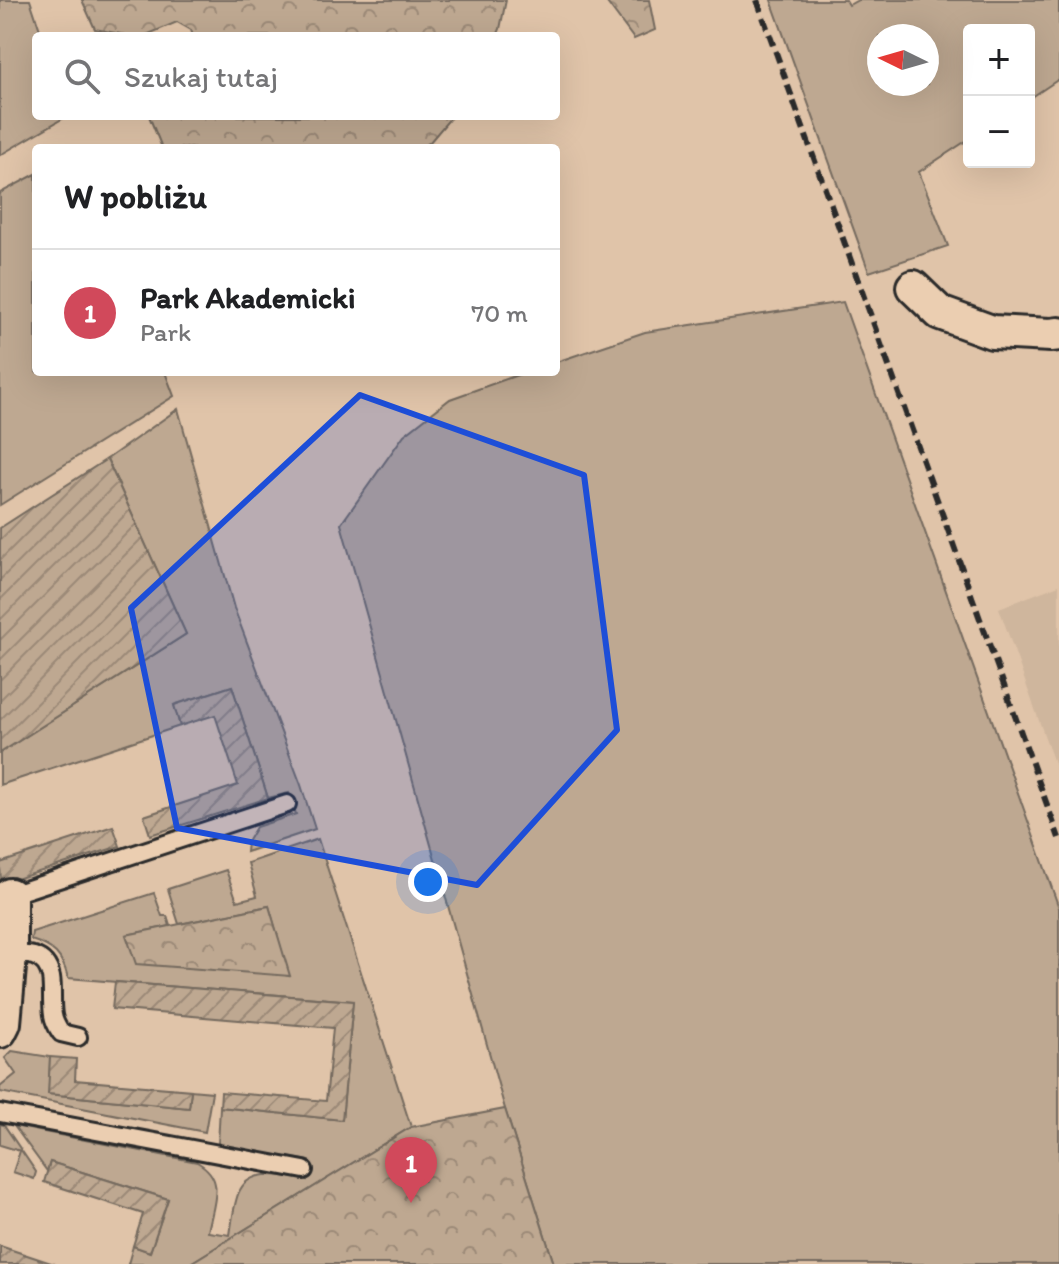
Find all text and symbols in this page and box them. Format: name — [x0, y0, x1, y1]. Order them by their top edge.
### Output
north arrow — [867, 24, 939, 96]
map controls — [963, 24, 1035, 168]
button: + — [963, 24, 1035, 96]
search box — [32, 32, 560, 120]
icon: search — [60, 54, 104, 98]
text: Szukaj tutaj — [124, 58, 278, 95]
button: − — [963, 96, 1035, 168]
text: W pobliżu — [64, 176, 207, 217]
text: Park Akademicki — [140, 279, 355, 316]
text: 1 — [84, 297, 96, 329]
text: 70 m — [471, 297, 528, 329]
text: Park — [140, 316, 191, 348]
your location — [408, 862, 448, 902]
pin: 1 — [385, 1137, 437, 1203]

